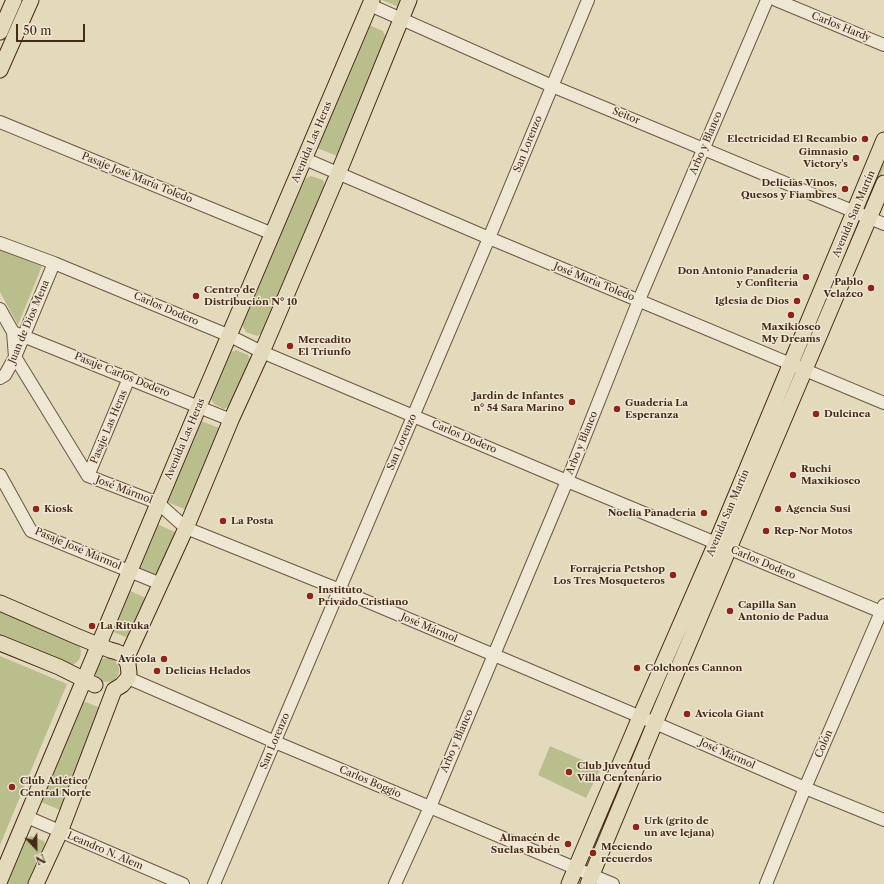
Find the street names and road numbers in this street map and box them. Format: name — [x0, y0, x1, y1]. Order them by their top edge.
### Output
street label: Carlos Hardy — [810, 10, 872, 44]
street label: Avenida Las Heras — [289, 99, 335, 185]
street label: Seitor — [611, 105, 641, 127]
street label: Arbo y Blanco — [687, 110, 725, 176]
street label: San Lorenzo — [511, 114, 545, 174]
street label: Pasaje José María Toledo — [80, 150, 194, 206]
street label: Avenida San Martín — [830, 169, 878, 259]
street label: José María Toledo — [552, 260, 636, 304]
street label: Juan de Dios Mena — [6, 278, 52, 366]
street label: Carlos Dodero — [132, 290, 200, 328]
street label: Pasaje Carlos Dodero — [73, 350, 171, 400]
street label: Pasaje Las Heras — [88, 388, 130, 466]
street label: Avenida Las Heras — [162, 396, 208, 482]
street label: Arbo y Blanco — [564, 409, 600, 477]
street label: San Lorenzo — [385, 412, 419, 472]
street label: Carlos Dodero — [430, 418, 498, 456]
street label: Avenida San Martín — [704, 468, 752, 558]
street label: José Mármol — [94, 474, 154, 506]
street label: Pasaje José Mármol — [33, 525, 123, 573]
street label: Carlos Dodero — [729, 544, 797, 582]
street label: José Mármol — [399, 611, 459, 645]
street label: Arbo y Blanco — [438, 708, 476, 774]
street label: San Lorenzo — [258, 711, 292, 771]
street label: Colón — [813, 728, 835, 760]
street label: José Mármol — [697, 736, 757, 772]
street label: Carlos Boggio — [337, 764, 403, 800]
street label: Leandro N. Alem — [65, 830, 145, 872]

